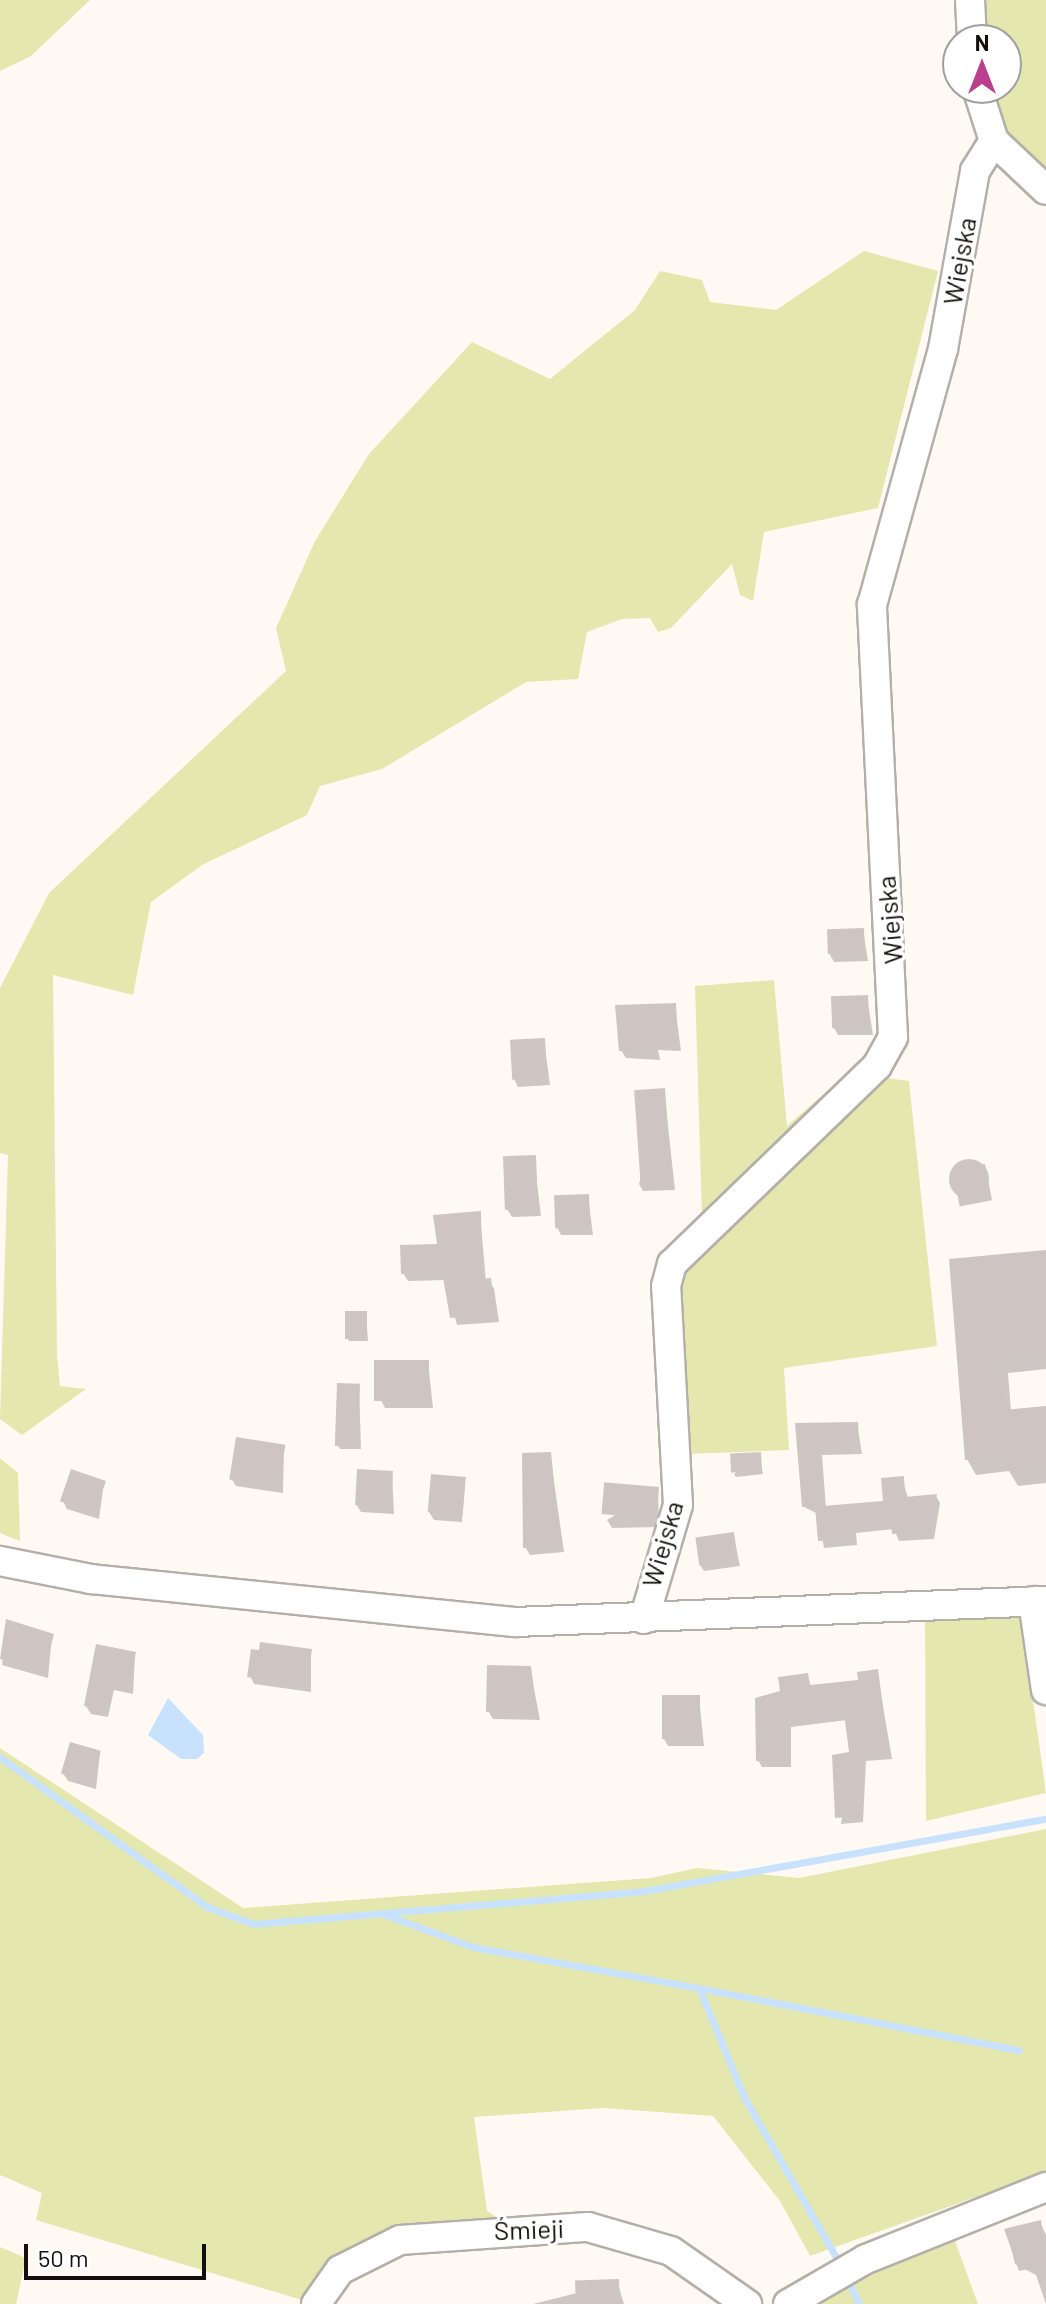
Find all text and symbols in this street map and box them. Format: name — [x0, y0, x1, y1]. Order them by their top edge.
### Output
north arrow — [942, 24, 1022, 104]
text: N — [975, 29, 989, 55]
street label: Wiejska — [936, 215, 982, 307]
street label: Wiejska — [870, 875, 908, 965]
street label: Wiejska — [635, 1497, 689, 1591]
street label: Śmieji — [493, 2212, 565, 2246]
scale bar — [28, 2228, 210, 2278]
text: 50 m — [38, 2243, 89, 2272]

